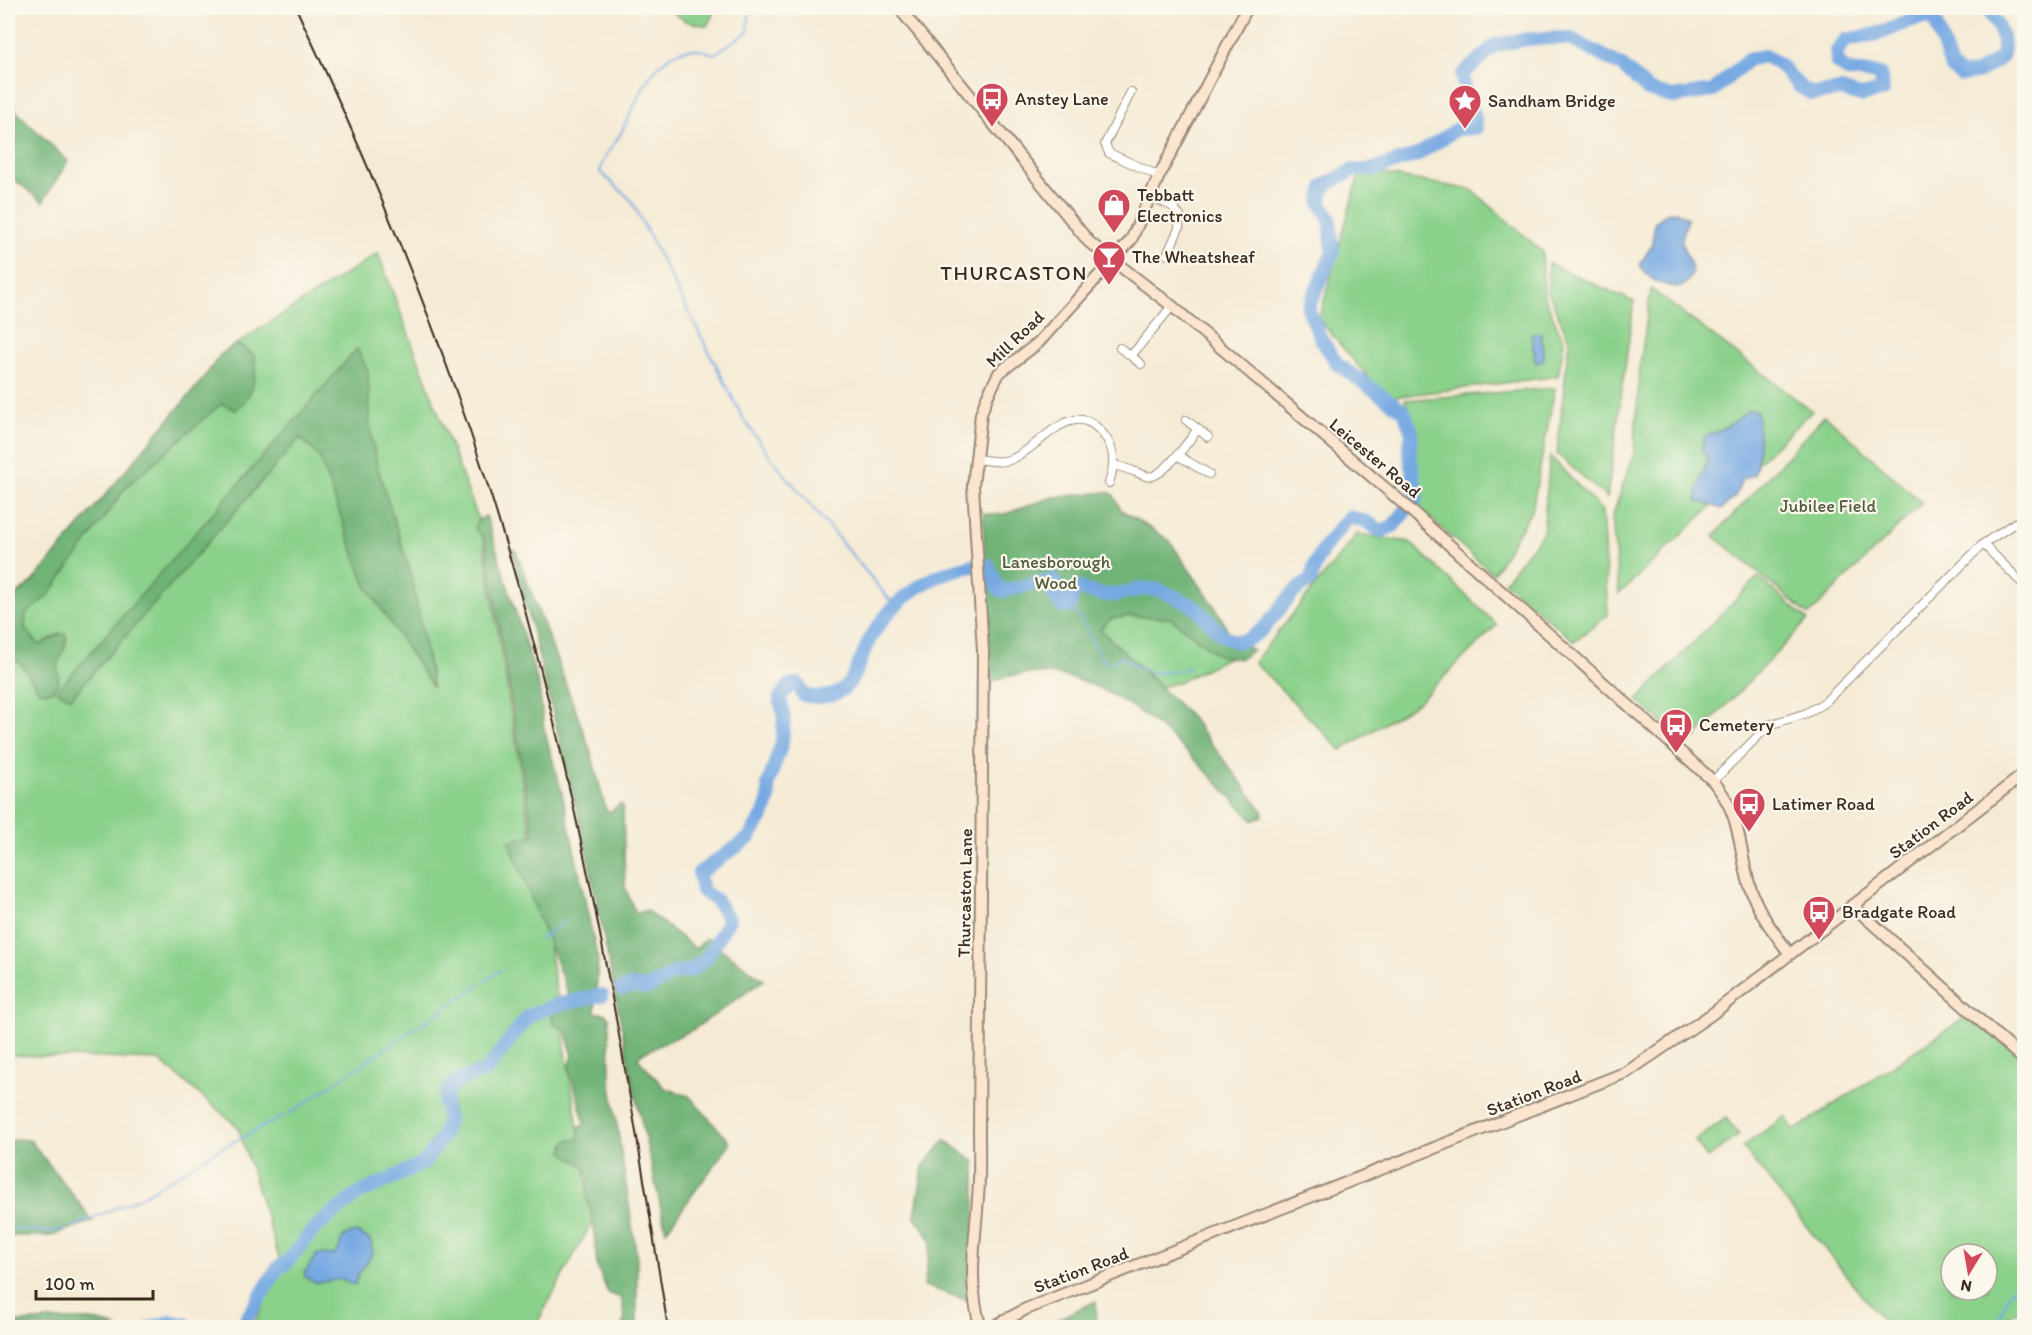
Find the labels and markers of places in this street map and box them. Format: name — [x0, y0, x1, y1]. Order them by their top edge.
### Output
bus stop icon: Anstey Lane — [974, 81, 1010, 128]
place icon: Sandham Bridge — [1447, 83, 1483, 130]
place label: Anstey Lane — [1015, 88, 1109, 110]
place label: Sandham Bridge — [1488, 90, 1616, 112]
place label: Tebbatt Electronics — [1137, 184, 1222, 227]
shop icon: Tebbatt Electronics — [1096, 187, 1132, 234]
bar icon: The Wheatsheaf — [1091, 239, 1127, 286]
place label: The Wheatsheaf — [1132, 246, 1255, 268]
bus stop icon: Cemetery — [1658, 707, 1694, 754]
place label: Cemetery — [1699, 714, 1774, 736]
bus stop icon: Latimer Road — [1731, 786, 1767, 833]
place label: Latimer Road — [1772, 793, 1875, 815]
bus stop icon: Bradgate Road — [1801, 894, 1837, 941]
place label: Bradgate Road — [1842, 901, 1956, 923]

